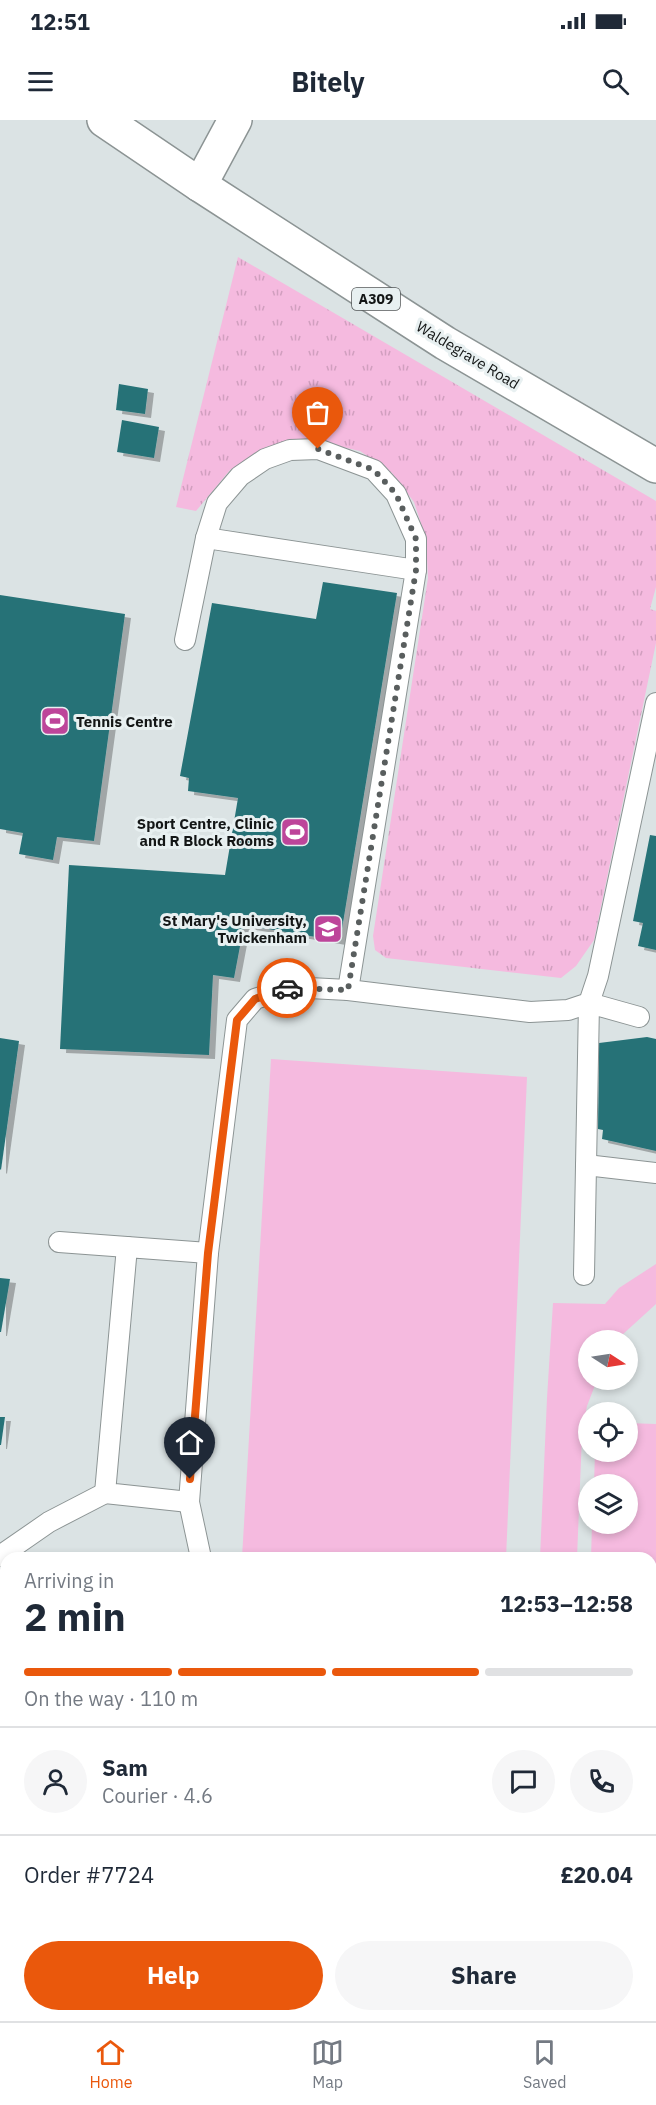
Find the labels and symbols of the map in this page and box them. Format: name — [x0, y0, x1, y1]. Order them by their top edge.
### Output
road number: A309 — [352, 288, 400, 310]
street label: Waldegrave Road — [413, 317, 523, 393]
pin — [292, 387, 343, 449]
sports icon: Tennis Centre — [39, 705, 71, 737]
place label: Tennis Centre — [76, 712, 173, 731]
place label: Sport Centre, Clinic and R Block Rooms — [137, 814, 274, 850]
sports icon: Sport Centre, Clinic and R Block Rooms — [279, 816, 311, 848]
place label: St Mary's University, Twickenham — [162, 911, 307, 947]
school or university icon: St Mary's University, Twickenham — [312, 913, 344, 945]
courier — [257, 958, 317, 1018]
north arrow — [578, 1330, 638, 1390]
pin — [164, 1417, 215, 1479]

